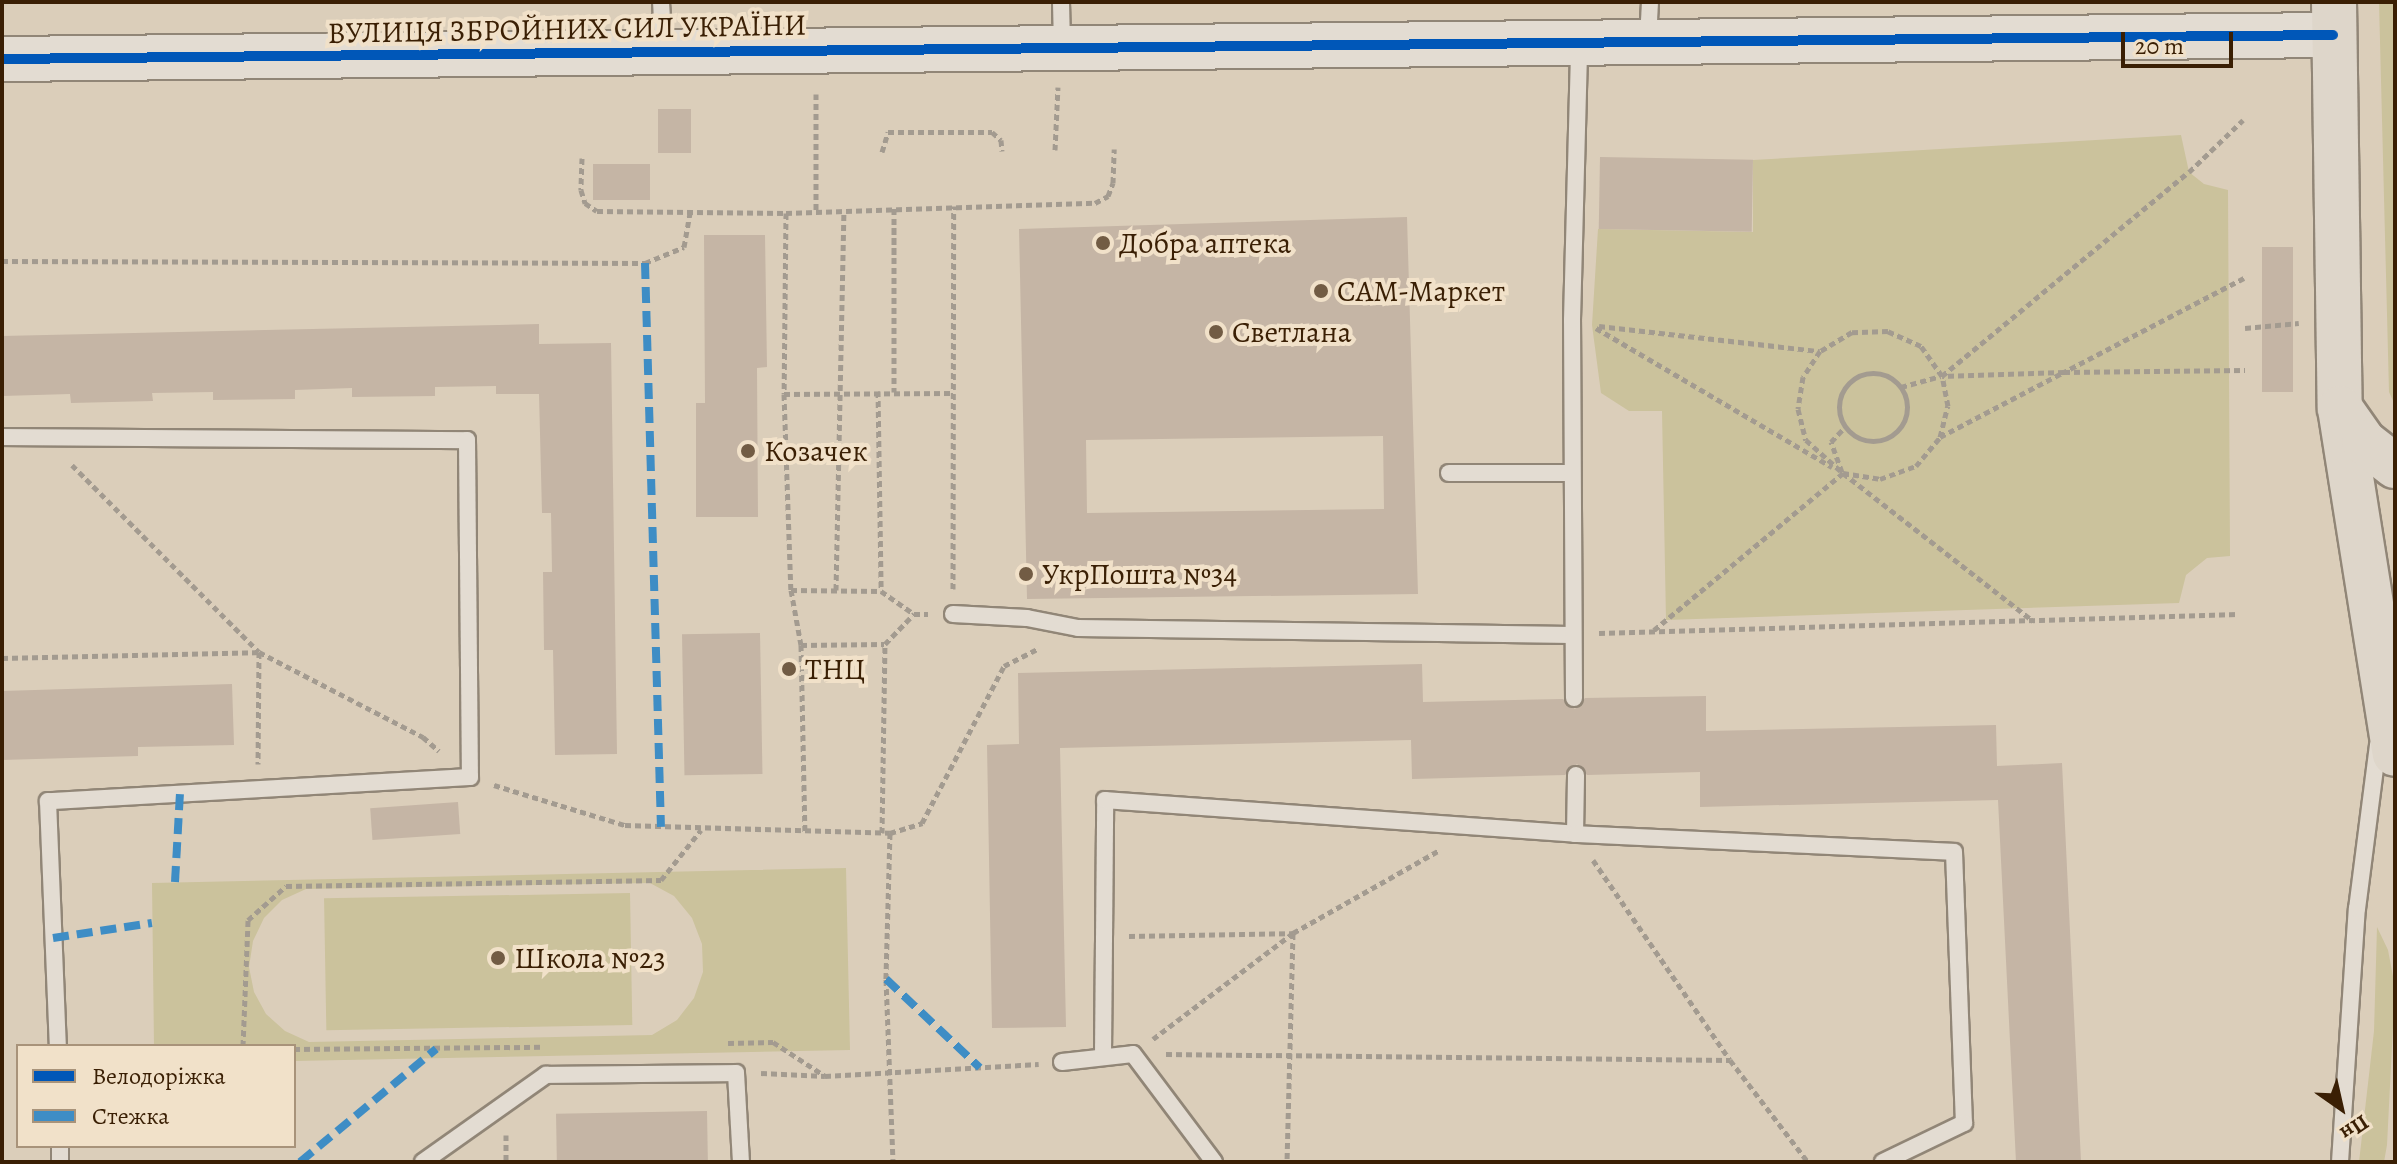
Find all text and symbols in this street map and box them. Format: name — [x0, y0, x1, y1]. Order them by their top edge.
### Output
street label: ВУЛИЦЯ ЗБРОЙНИХ СИЛ УКРАЇНИ — [327, 7, 807, 51]
scale bar — [2125, 16, 2237, 66]
text: 20 m — [2135, 30, 2184, 62]
place label: Добра аптека — [1119, 225, 1291, 261]
marker: Добра аптека — [1094, 234, 1112, 252]
place label: САМ-Маркет — [1337, 273, 1505, 309]
marker: САМ-Маркет — [1312, 282, 1330, 300]
place label: Светлана — [1232, 314, 1351, 350]
marker: Светлана — [1207, 323, 1225, 341]
place label: Козачек — [764, 433, 868, 469]
marker: Козачек — [739, 442, 757, 460]
place label: УкрПошта №34 — [1042, 556, 1237, 592]
marker: УкрПошта №34 — [1017, 565, 1035, 583]
place label: ТНЦ — [805, 651, 865, 687]
marker: ТНЦ — [780, 660, 798, 678]
place label: Школа №23 — [514, 940, 666, 976]
marker: Школа №23 — [489, 949, 507, 967]
legend — [16, 1044, 296, 1148]
text: Велодоріжка — [92, 1060, 226, 1092]
north arrow — [2301, 1068, 2381, 1148]
text: Стежка — [92, 1100, 169, 1132]
text: Пн — [2334, 1107, 2375, 1148]

